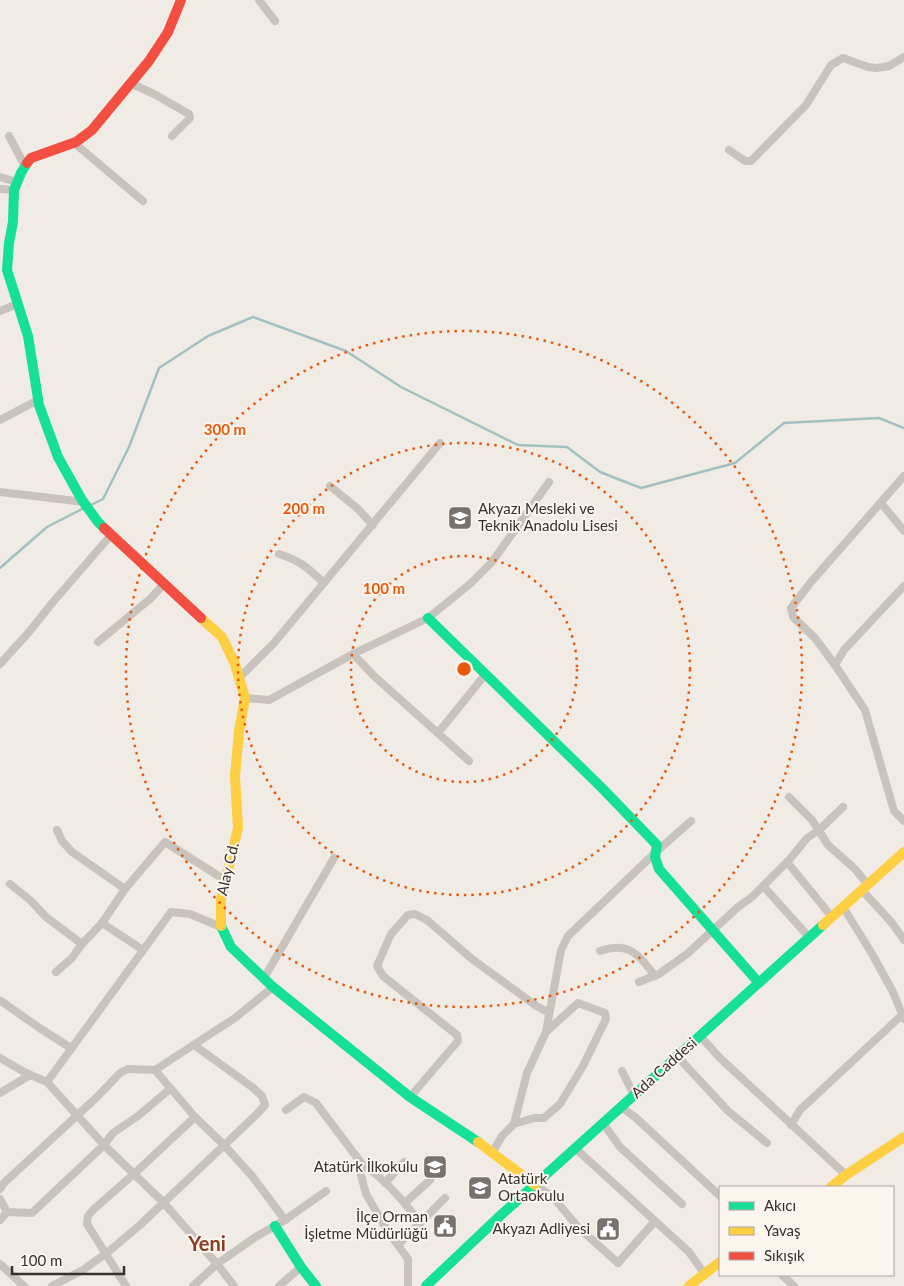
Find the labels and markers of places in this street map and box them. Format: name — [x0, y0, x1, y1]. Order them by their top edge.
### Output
place label: Akyazı Mesleki ve Teknik Anadolu Lisesi — [478, 499, 618, 534]
school or university icon: Akyazı Mesleki ve Teknik Anadolu Lisesi — [447, 505, 473, 531]
centre of rings — [455, 660, 473, 678]
school or university icon: Atatürk İlkokulu — [422, 1154, 448, 1180]
place label: Atatürk İlkokulu — [314, 1157, 418, 1175]
place label: Atatürk Ortaokulu — [498, 1169, 565, 1204]
school or university icon: Atatürk Ortaokulu — [467, 1175, 493, 1201]
place label: İlçe Orman İşletme Müdürlüğü — [304, 1207, 428, 1242]
public building icon: İlçe Orman İşletme Müdürlüğü — [432, 1213, 458, 1239]
public building icon: Akyazı Adliyesi — [595, 1216, 621, 1242]
place label: Akyazı Adliyesi — [492, 1219, 590, 1237]

